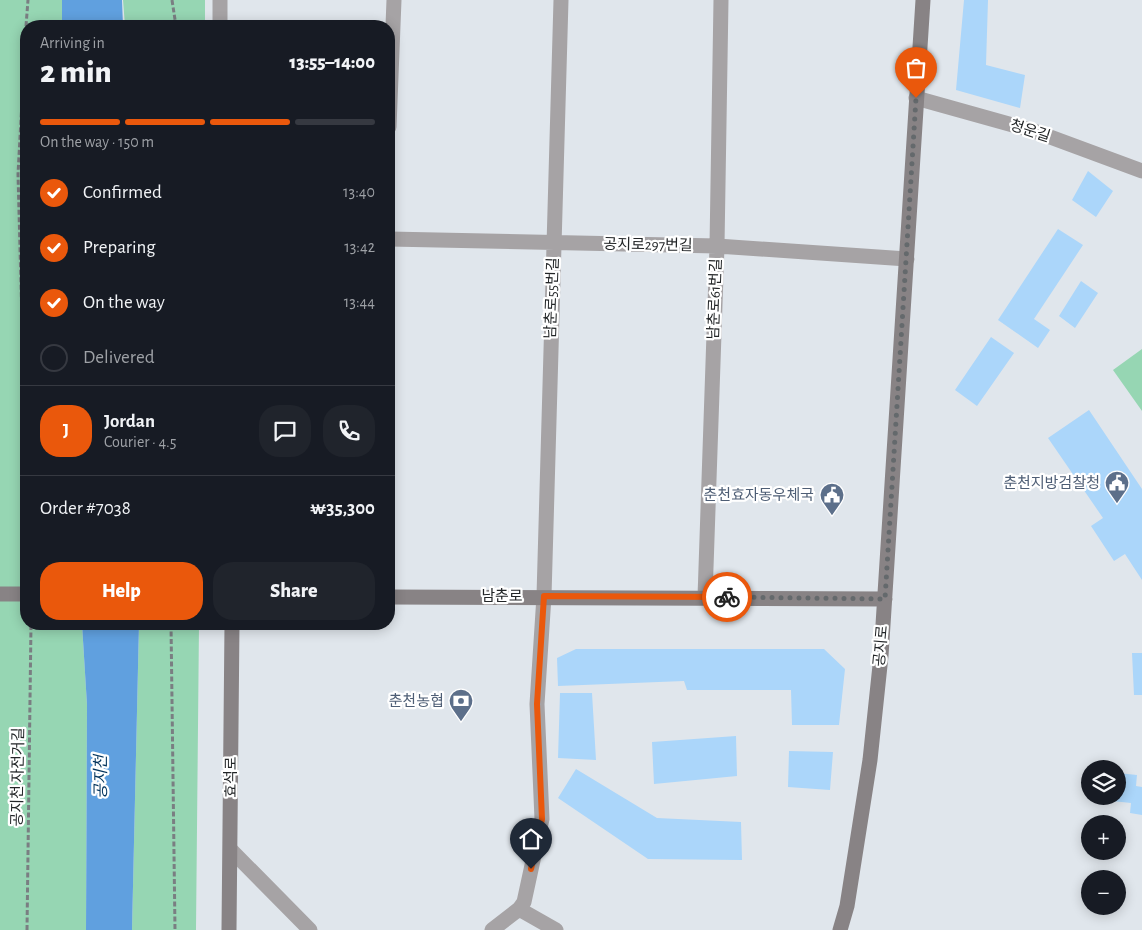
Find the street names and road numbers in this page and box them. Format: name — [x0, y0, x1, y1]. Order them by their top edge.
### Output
street label: 청운길 — [1008, 117, 1052, 145]
street label: 공지로297번길 — [603, 236, 693, 253]
street label: 남춘로55번길 — [542, 257, 561, 339]
street label: 남춘로61번길 — [705, 258, 724, 340]
street label: 남춘로 — [481, 588, 523, 604]
street label: 공지로 — [871, 625, 890, 667]
street label: 공지천 자전거길 — [8, 727, 26, 827]
street label: 효석로 — [223, 756, 239, 798]

